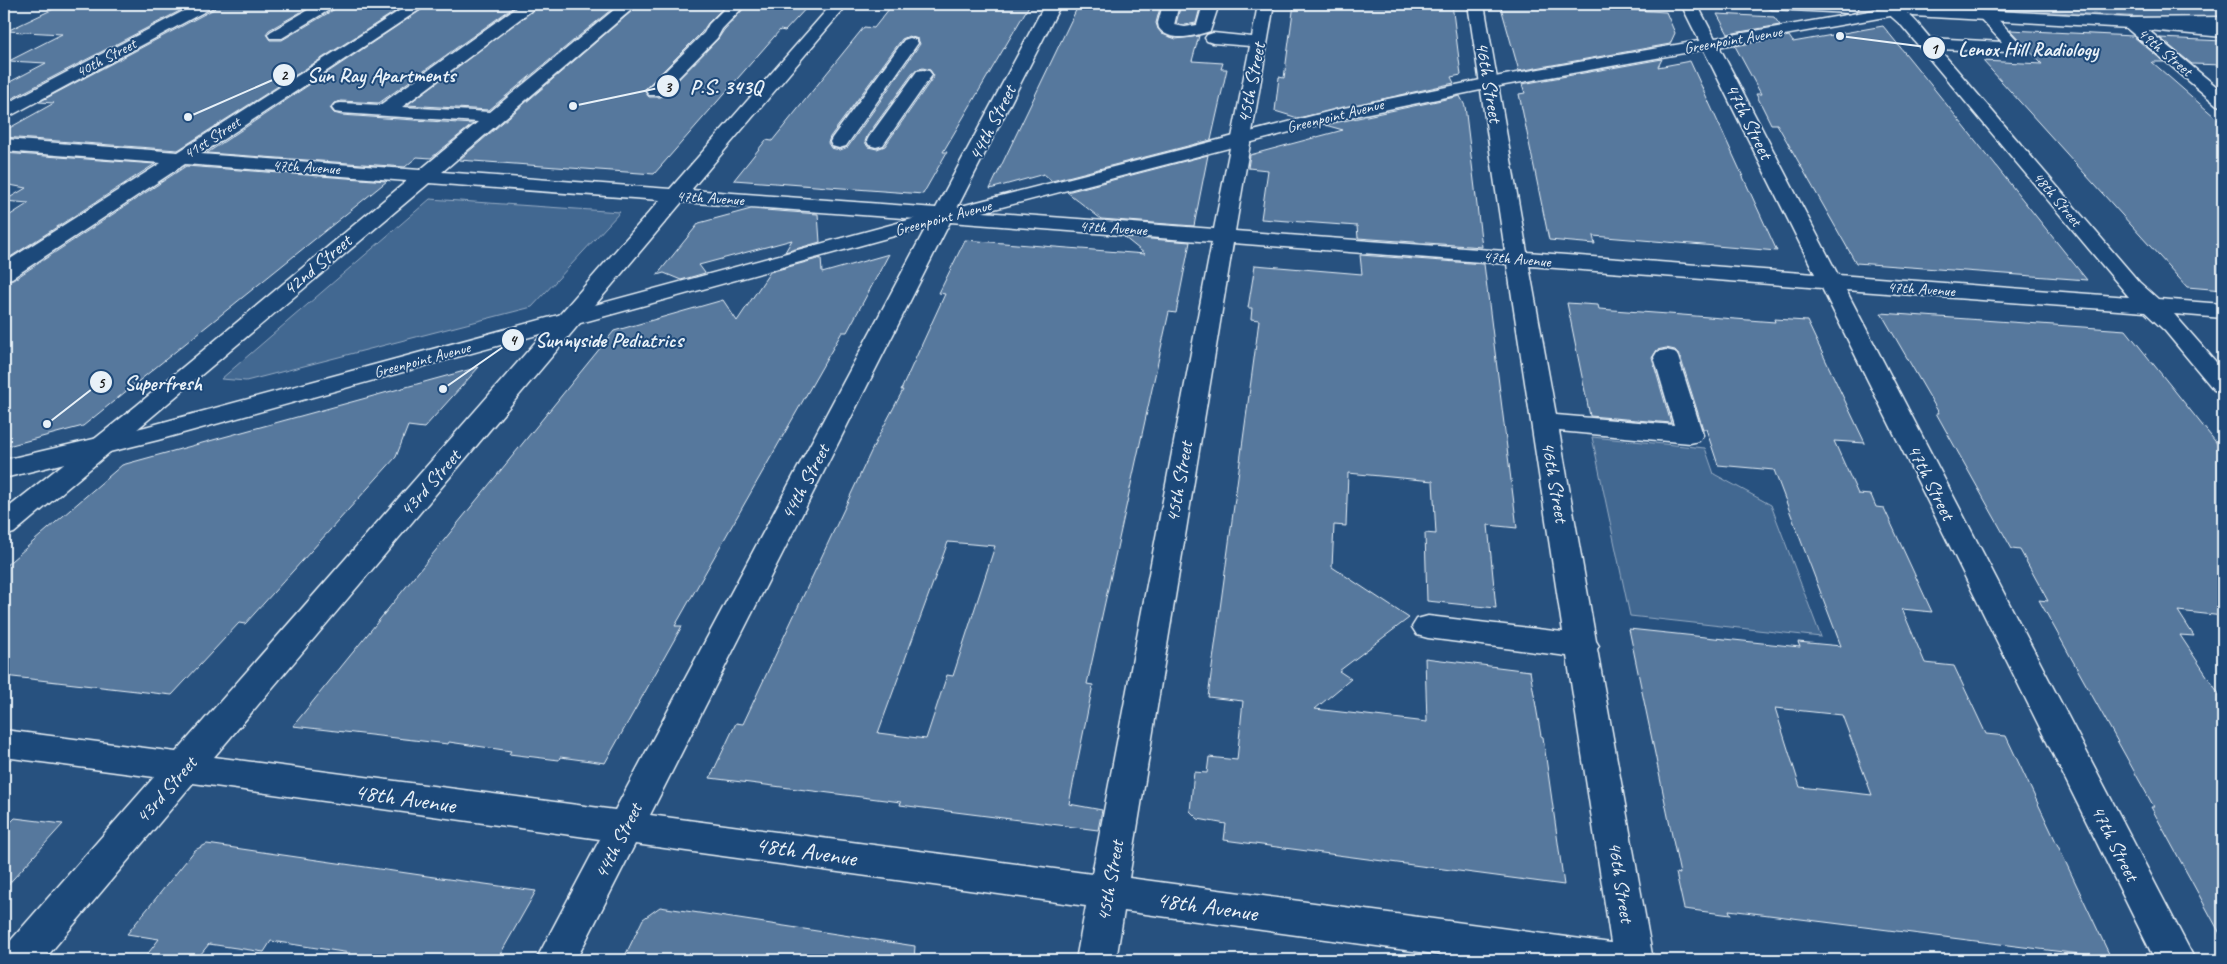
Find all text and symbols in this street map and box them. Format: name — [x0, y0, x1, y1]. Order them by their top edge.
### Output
street label: Greenpoint Avenue — [1682, 21, 1785, 58]
street label: 49th Street — [2134, 23, 2198, 82]
callout: Lenox Hill Radiology — [1922, 30, 2108, 66]
street label: 40th Street — [72, 33, 141, 82]
text: Lenox Hill Radiology — [1958, 36, 2100, 63]
street label: 45th Street — [1231, 38, 1272, 125]
street label: 46th Street — [1470, 40, 1509, 127]
text: 1 — [1931, 40, 1940, 59]
callout: Sun Ray Apartments — [271, 57, 467, 93]
text: Sun Ray Apartments — [307, 62, 458, 89]
text: 2 — [281, 66, 289, 85]
callout: P.S. 343Q — [655, 68, 773, 104]
text: P.S. 343Q — [690, 74, 765, 100]
text: 3 — [665, 78, 673, 97]
street label: 44th Street — [962, 79, 1023, 165]
street label: 47th Street — [1719, 79, 1780, 165]
street label: Greenpoint Avenue — [1285, 94, 1387, 138]
street label: 41st Street — [180, 111, 246, 164]
street label: 47th Avenue — [272, 155, 342, 179]
street label: 48th Street — [2028, 168, 2087, 232]
street label: 47th Avenue — [676, 186, 746, 210]
street label: Greenpoint Avenue — [893, 195, 995, 240]
street label: 47th Avenue — [1079, 216, 1149, 240]
street label: 42nd Street — [277, 227, 359, 301]
street label: 47th Avenue — [1482, 246, 1553, 272]
street label: 47th Avenue — [1887, 277, 1957, 301]
callout: Sunnyside Pediatrics — [501, 322, 693, 358]
text: Sunnyside Pediatrics — [535, 327, 686, 353]
text: 4 — [510, 331, 519, 350]
street label: Greenpoint Avenue — [372, 337, 474, 382]
callout: Superfresh — [88, 364, 212, 400]
text: Superfresh — [124, 370, 203, 396]
text: 5 — [98, 374, 106, 393]
street label: 45th Street — [1160, 437, 1199, 524]
street label: 44th Street — [775, 438, 836, 524]
street label: 46th Street — [1536, 440, 1575, 527]
street label: 47th Street — [1901, 440, 1962, 526]
street label: 43rd Street — [394, 442, 468, 522]
street label: 43rd Street — [130, 749, 204, 829]
street label: 48th Avenue — [353, 776, 460, 820]
street label: 44th Street — [588, 797, 649, 883]
street label: 47th Street — [2085, 801, 2146, 887]
street label: 48th Avenue — [754, 829, 861, 873]
street label: 45th Street — [1091, 836, 1130, 923]
street label: 46th Street — [1602, 840, 1640, 927]
street label: 48th Avenue — [1155, 884, 1262, 928]

